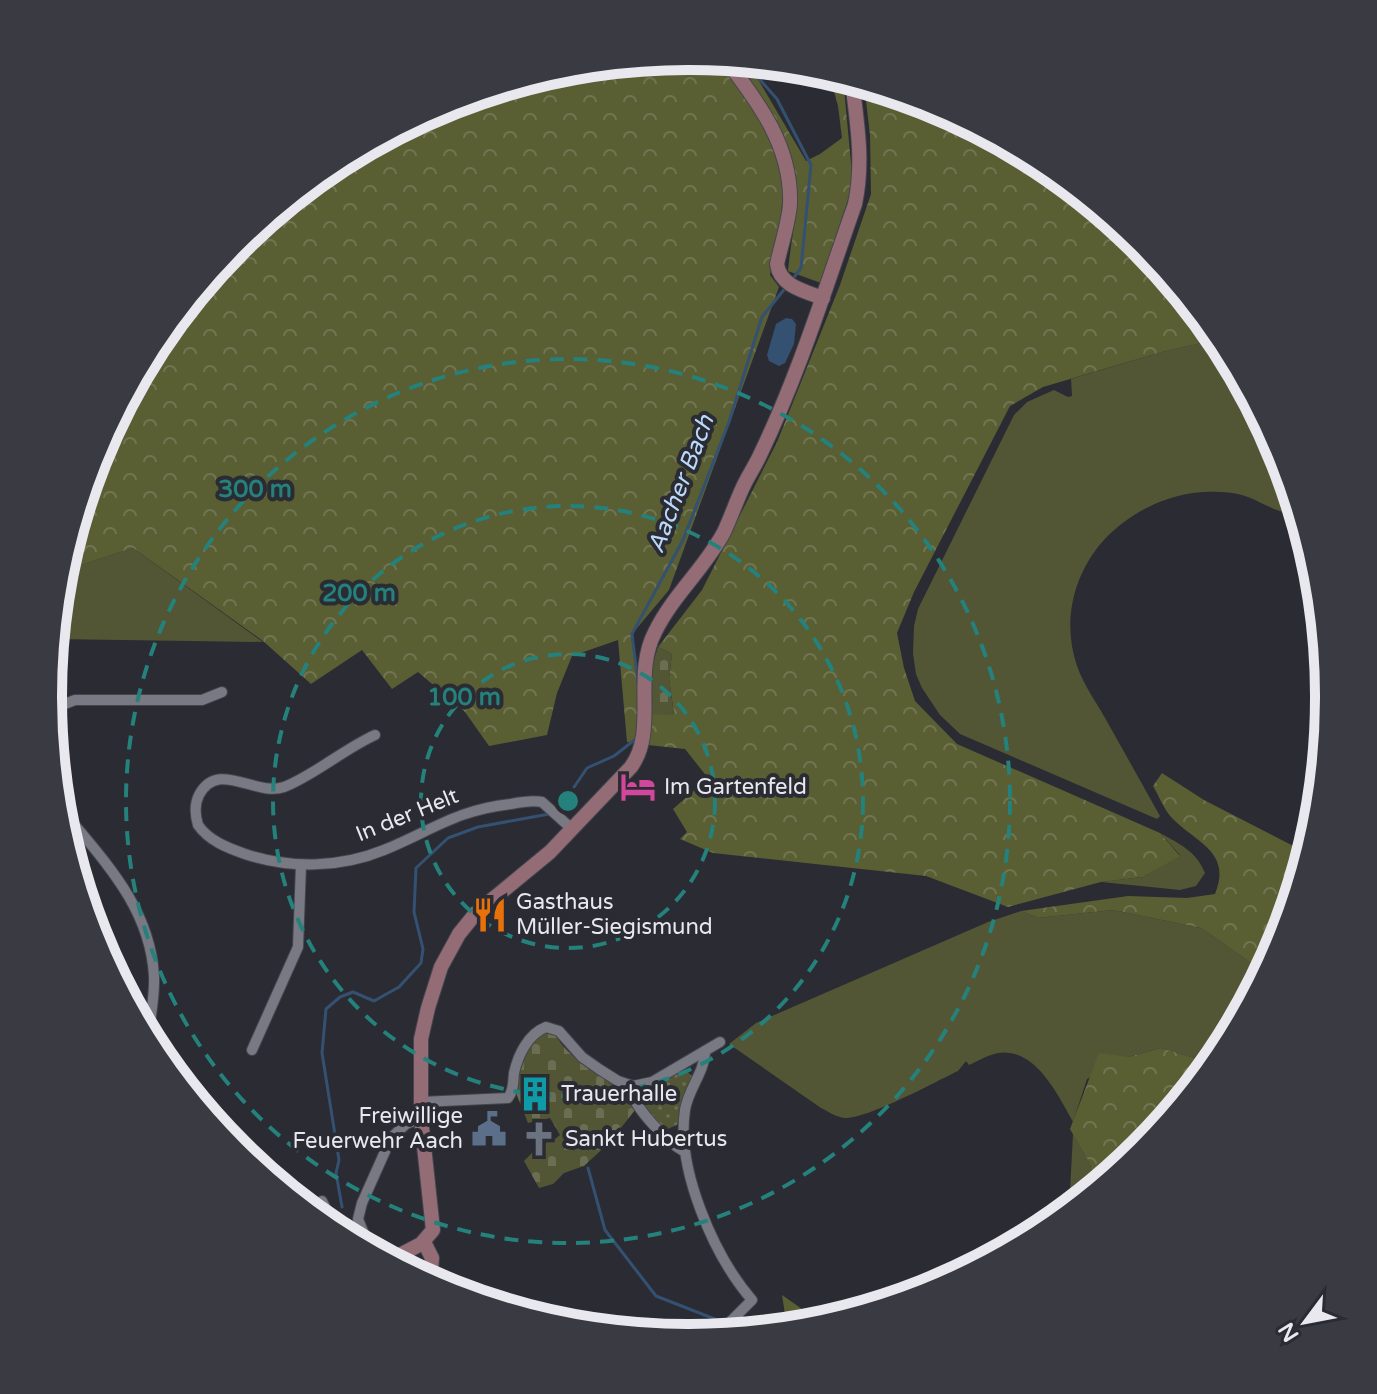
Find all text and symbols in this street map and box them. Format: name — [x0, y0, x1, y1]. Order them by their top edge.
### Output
water label: Aacher Bach — [641, 410, 721, 557]
text: 300 m — [218, 475, 292, 504]
text: 200 m — [322, 579, 396, 608]
text: 100 m — [427, 683, 501, 712]
hotel icon: Im Gartenfeld — [619, 768, 657, 806]
place label: Im Gartenfeld — [664, 774, 807, 800]
street label: In der Helt — [352, 783, 462, 847]
centre of rings — [554, 787, 582, 815]
place label: Gasthaus Müller-Siegismund — [516, 889, 713, 940]
restaurant icon: Gasthaus Müller-Siegismund — [471, 896, 509, 934]
building icon: Trauerhalle — [516, 1075, 554, 1113]
place label: Trauerhalle — [561, 1081, 677, 1107]
place label: Freiwillige Feuerwehr Aach — [293, 1103, 463, 1154]
public building icon: Freiwillige Feuerwehr Aach — [470, 1110, 508, 1148]
church icon: Sankt Hubertus — [520, 1120, 558, 1158]
place label: Sankt Hubertus — [565, 1126, 727, 1152]
north arrow — [1265, 1282, 1345, 1362]
text: N — [1273, 1318, 1305, 1346]

